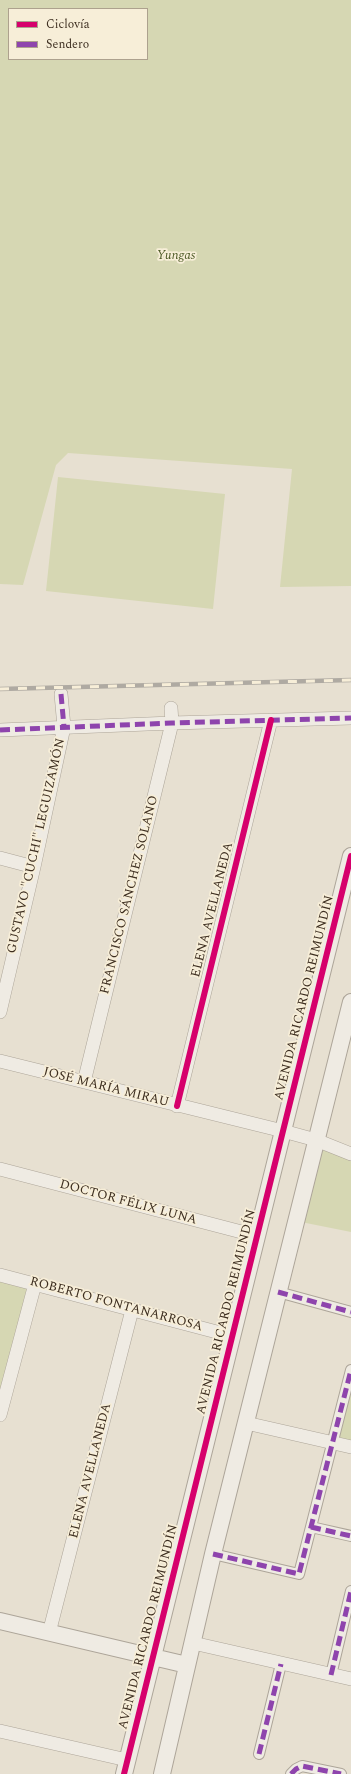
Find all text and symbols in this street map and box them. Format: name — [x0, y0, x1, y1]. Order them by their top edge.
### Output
legend — [8, 8, 148, 60]
text: Ciclovía — [46, 15, 90, 34]
text: Sendero — [46, 35, 89, 54]
park label: Yungas — [157, 248, 195, 264]
street label: GUSTAVO "CUCHI" LEGUIZAMÓN — [5, 737, 69, 955]
street label: FRANCISCO SÁNCHEZ SOLANO — [98, 794, 162, 996]
street label: ELENA AVELLANEDA — [189, 841, 237, 979]
street label: AVENIDA RICARDO REIMUNDÍN — [272, 894, 338, 1102]
street label: JOSÉ MARÍA MIRAU — [42, 1065, 170, 1111]
street label: DOCTOR FÉLIX LUNA — [58, 1177, 198, 1229]
street label: AVENIDA RICARDO REIMUNDÍN — [194, 1208, 260, 1416]
street label: ROBERTO FONTANARROSA — [28, 1274, 204, 1336]
street label: ELENA AVELLANEDA — [67, 1402, 115, 1540]
street label: AVENIDA RICARDO REIMUNDÍN — [116, 1523, 182, 1731]

